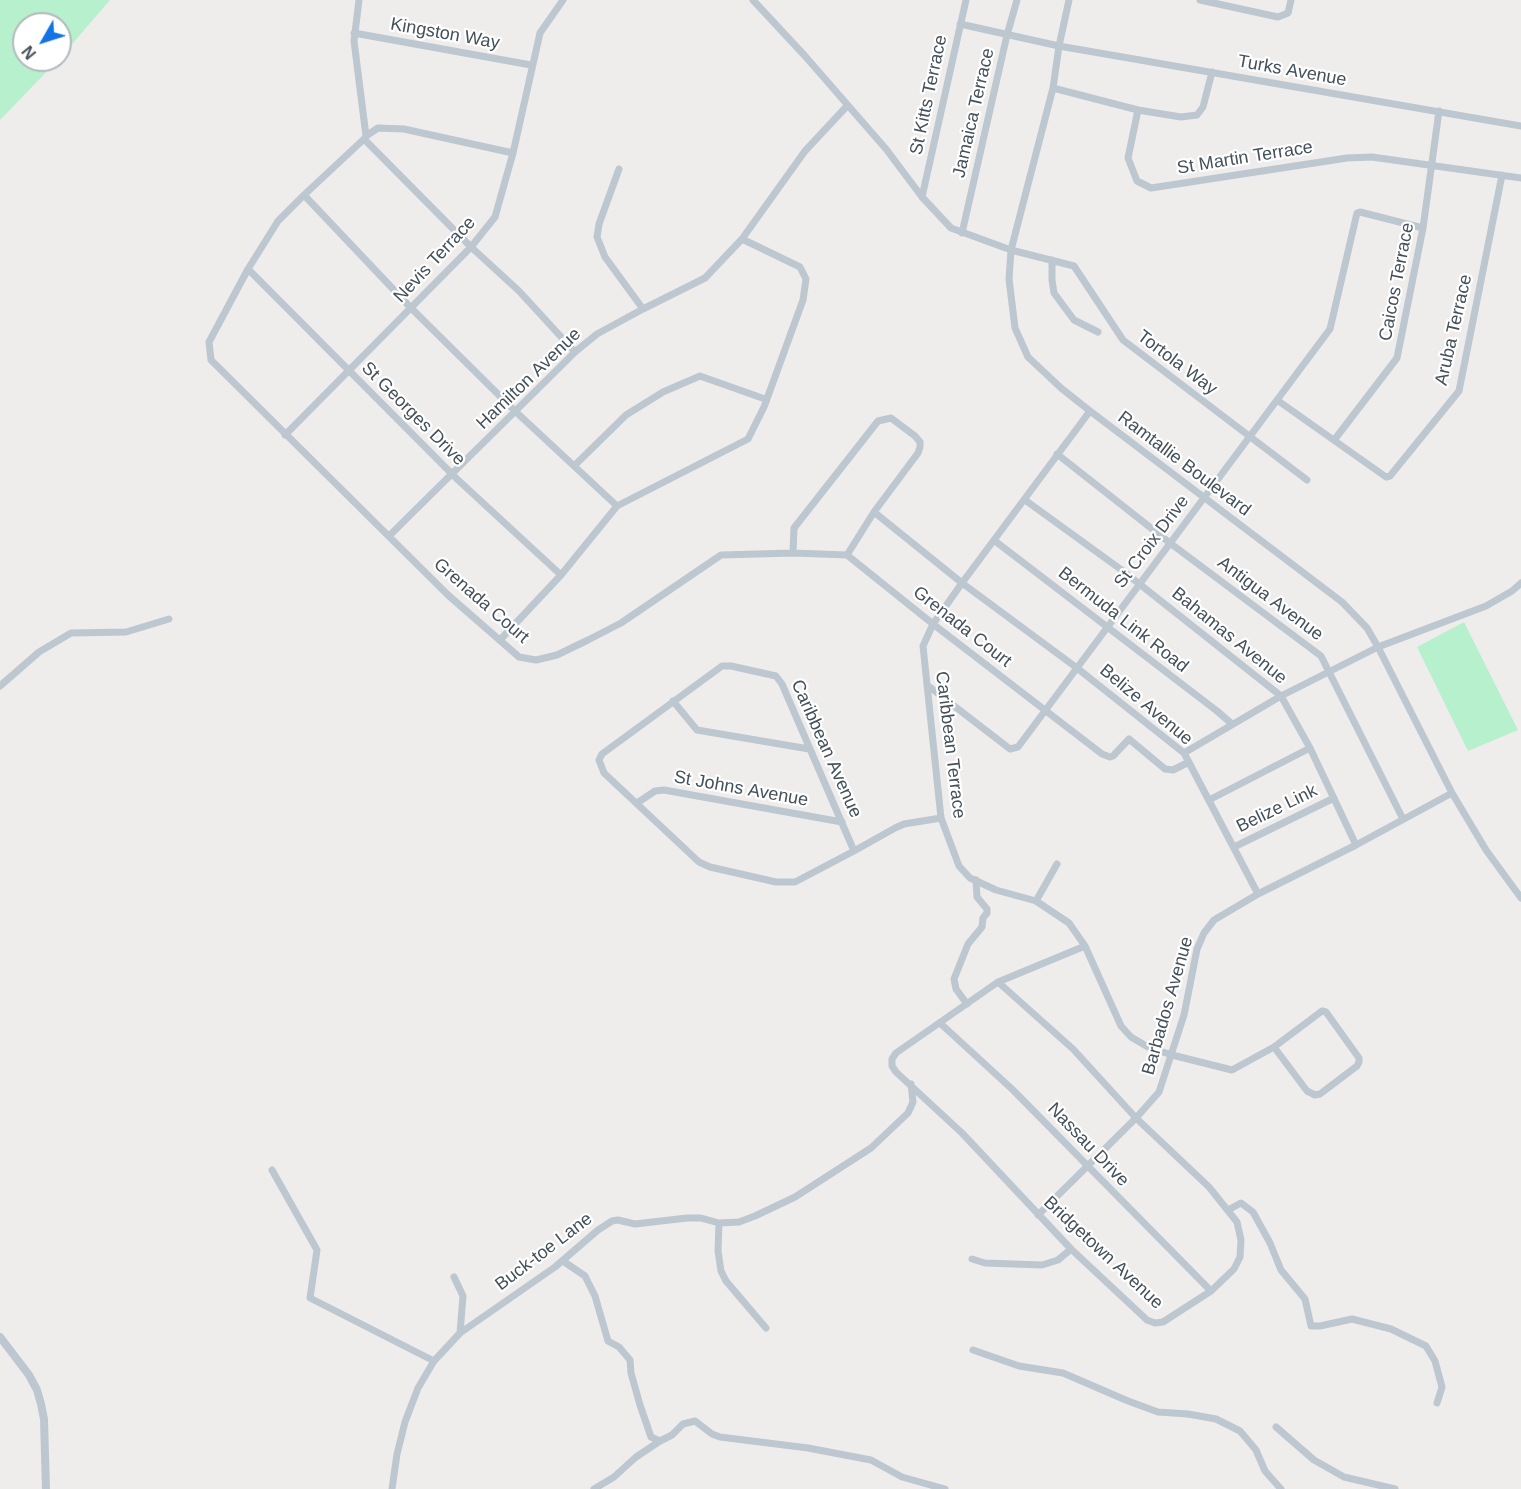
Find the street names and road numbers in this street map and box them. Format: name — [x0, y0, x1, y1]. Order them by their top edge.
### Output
street label: Kingston Way — [389, 14, 501, 54]
street label: St Kitts Terrace — [906, 33, 952, 157]
street label: Jamaica Terrace — [949, 46, 999, 180]
street label: Turks Avenue — [1236, 51, 1348, 91]
street label: St Martin Terrace — [1176, 137, 1314, 179]
street label: Nevis Terrace — [390, 212, 480, 308]
street label: Caicos Terrace — [1375, 221, 1419, 343]
street label: Aruba Terrace — [1431, 272, 1477, 388]
street label: Hamilton Avenue — [472, 324, 586, 434]
street label: Tortola Way — [1133, 326, 1221, 400]
street label: St Georges Drive — [357, 358, 469, 470]
street label: Ramtallie Boulevard — [1113, 407, 1255, 521]
street label: St Croix Drive — [1110, 491, 1194, 593]
street label: Antigua Avenue — [1213, 552, 1327, 646]
street label: Grenada Court — [429, 554, 533, 648]
street label: Bermuda Link Road — [1054, 563, 1192, 677]
street label: Grenada Court — [908, 582, 1016, 672]
street label: Bahamas Avenue — [1167, 583, 1291, 689]
street label: Belize Avenue — [1095, 660, 1197, 750]
street label: Caribbean Terrace — [930, 670, 970, 820]
street label: Caribbean Avenue — [786, 677, 866, 821]
street label: St Johns Avenue — [672, 767, 810, 811]
street label: Belize Link — [1233, 780, 1321, 838]
street label: Barbados Avenue — [1138, 934, 1198, 1078]
street label: Nassau Drive — [1043, 1099, 1133, 1191]
street label: Bridgetown Avenue — [1039, 1192, 1167, 1314]
street label: Buck-toe Lane — [491, 1208, 597, 1296]

